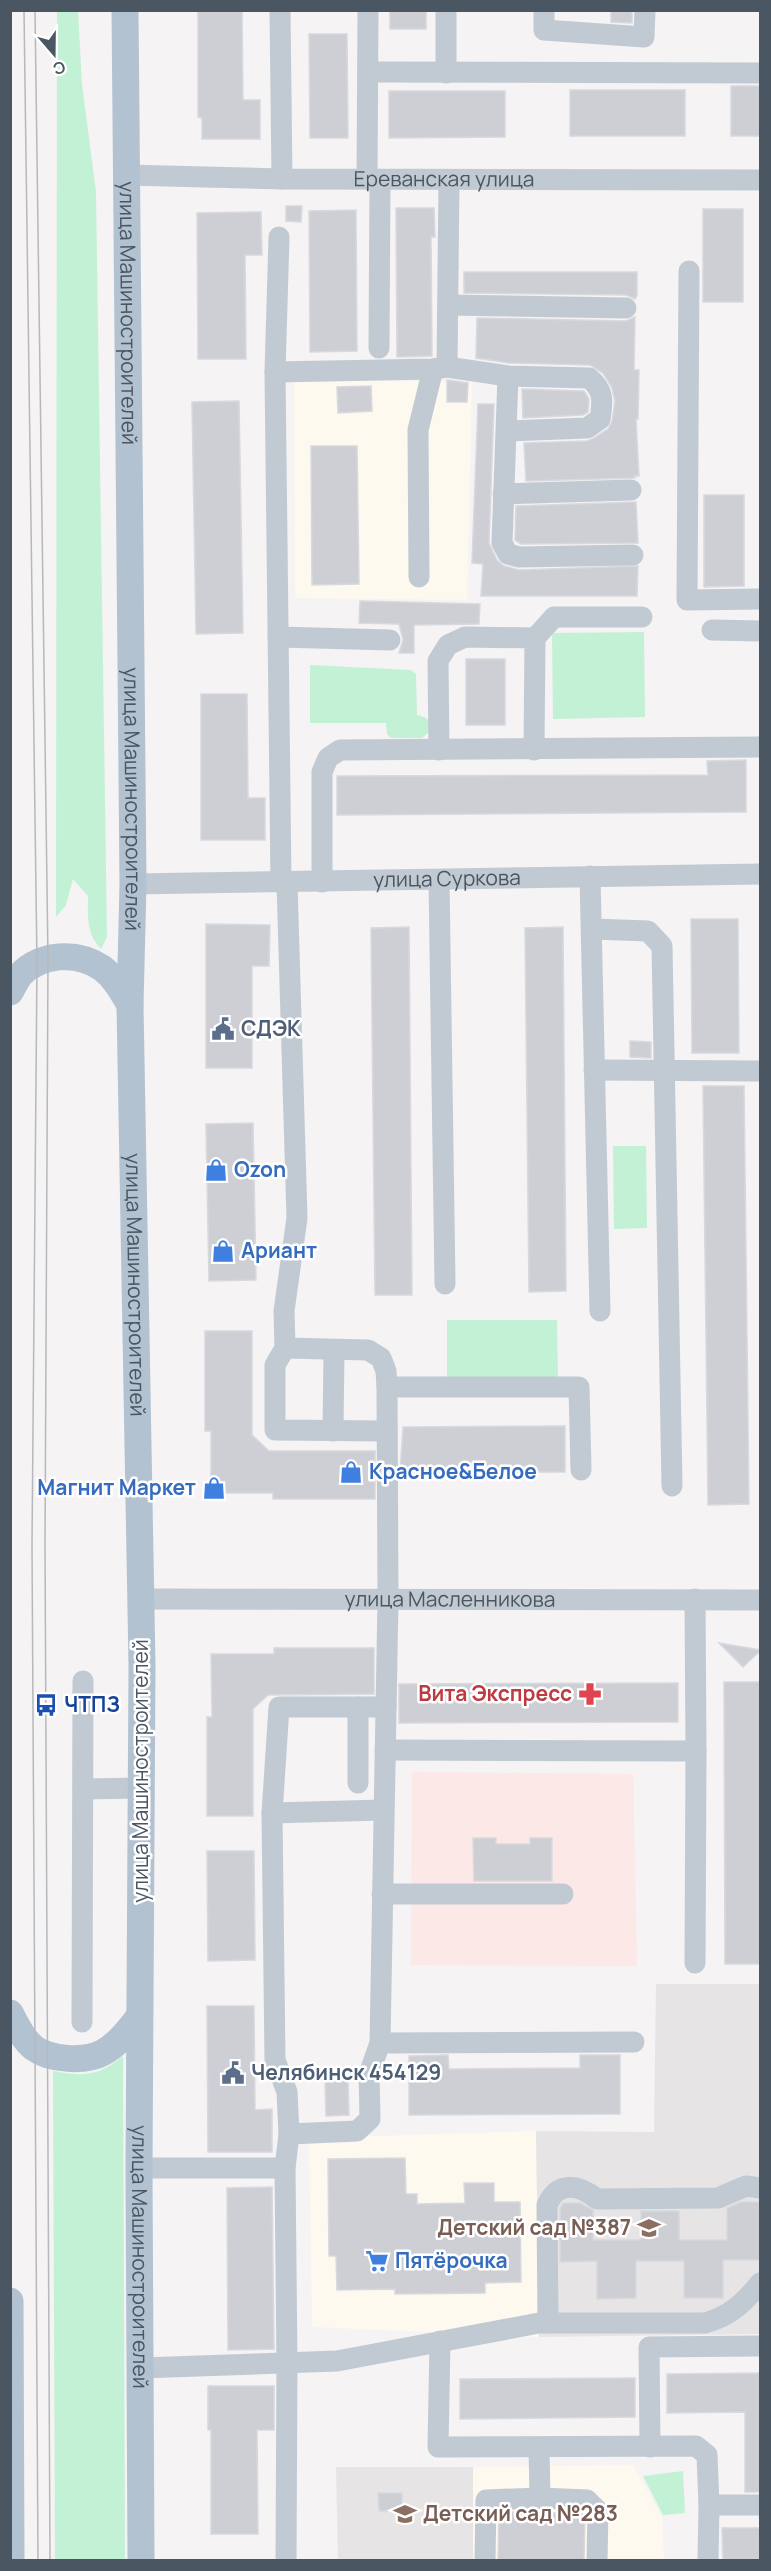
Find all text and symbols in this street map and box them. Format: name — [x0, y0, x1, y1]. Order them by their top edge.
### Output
north arrow — [24, 24, 84, 84]
text: С — [50, 56, 68, 81]
street label: Ереванская улица — [353, 164, 534, 193]
street label: улица Машиностроителей — [114, 181, 144, 445]
street label: улица Машиностроителей — [118, 667, 148, 931]
street label: улица Суркова — [373, 863, 521, 893]
place label: СДЭК — [241, 1014, 301, 1042]
public building icon: СДЭК — [210, 1016, 236, 1042]
street label: улица Машиностроителей — [120, 1153, 152, 1417]
place label: Ozon — [234, 1155, 286, 1183]
shop icon: Ozon — [203, 1157, 229, 1183]
place label: Ариант — [241, 1236, 317, 1264]
shop icon: Ариант — [210, 1238, 236, 1264]
place label: Красное&Белое — [369, 1457, 537, 1485]
shop icon: Красное&Белое — [338, 1459, 364, 1485]
place label: Магнит Маркет — [37, 1473, 196, 1501]
shop icon: Магнит Маркет — [201, 1475, 227, 1501]
street label: улица Масленникова — [345, 1584, 555, 1613]
street label: улица Машиностроителей — [126, 1639, 154, 1903]
place label: Вита Экспресс — [418, 1679, 572, 1707]
pharmacy icon: Вита Экспресс — [577, 1681, 603, 1707]
place label: ЧТПЗ — [64, 1690, 120, 1718]
bus stop icon: ЧТПЗ — [33, 1692, 59, 1718]
place label: Челябинск 454129 — [251, 2058, 441, 2086]
public building icon: Челябинск 454129 — [220, 2060, 246, 2086]
street label: улица Машиностроителей — [126, 2125, 155, 2389]
place label: Детский сад №387 — [437, 2213, 631, 2241]
school or university icon: Детский сад №387 — [636, 2215, 662, 2241]
place label: Пятёрочка — [395, 2246, 508, 2274]
supermarket icon: Пятёрочка — [364, 2248, 390, 2274]
place label: Детский сад №283 — [423, 2499, 618, 2527]
school or university icon: Детский сад №283 — [392, 2501, 418, 2527]

